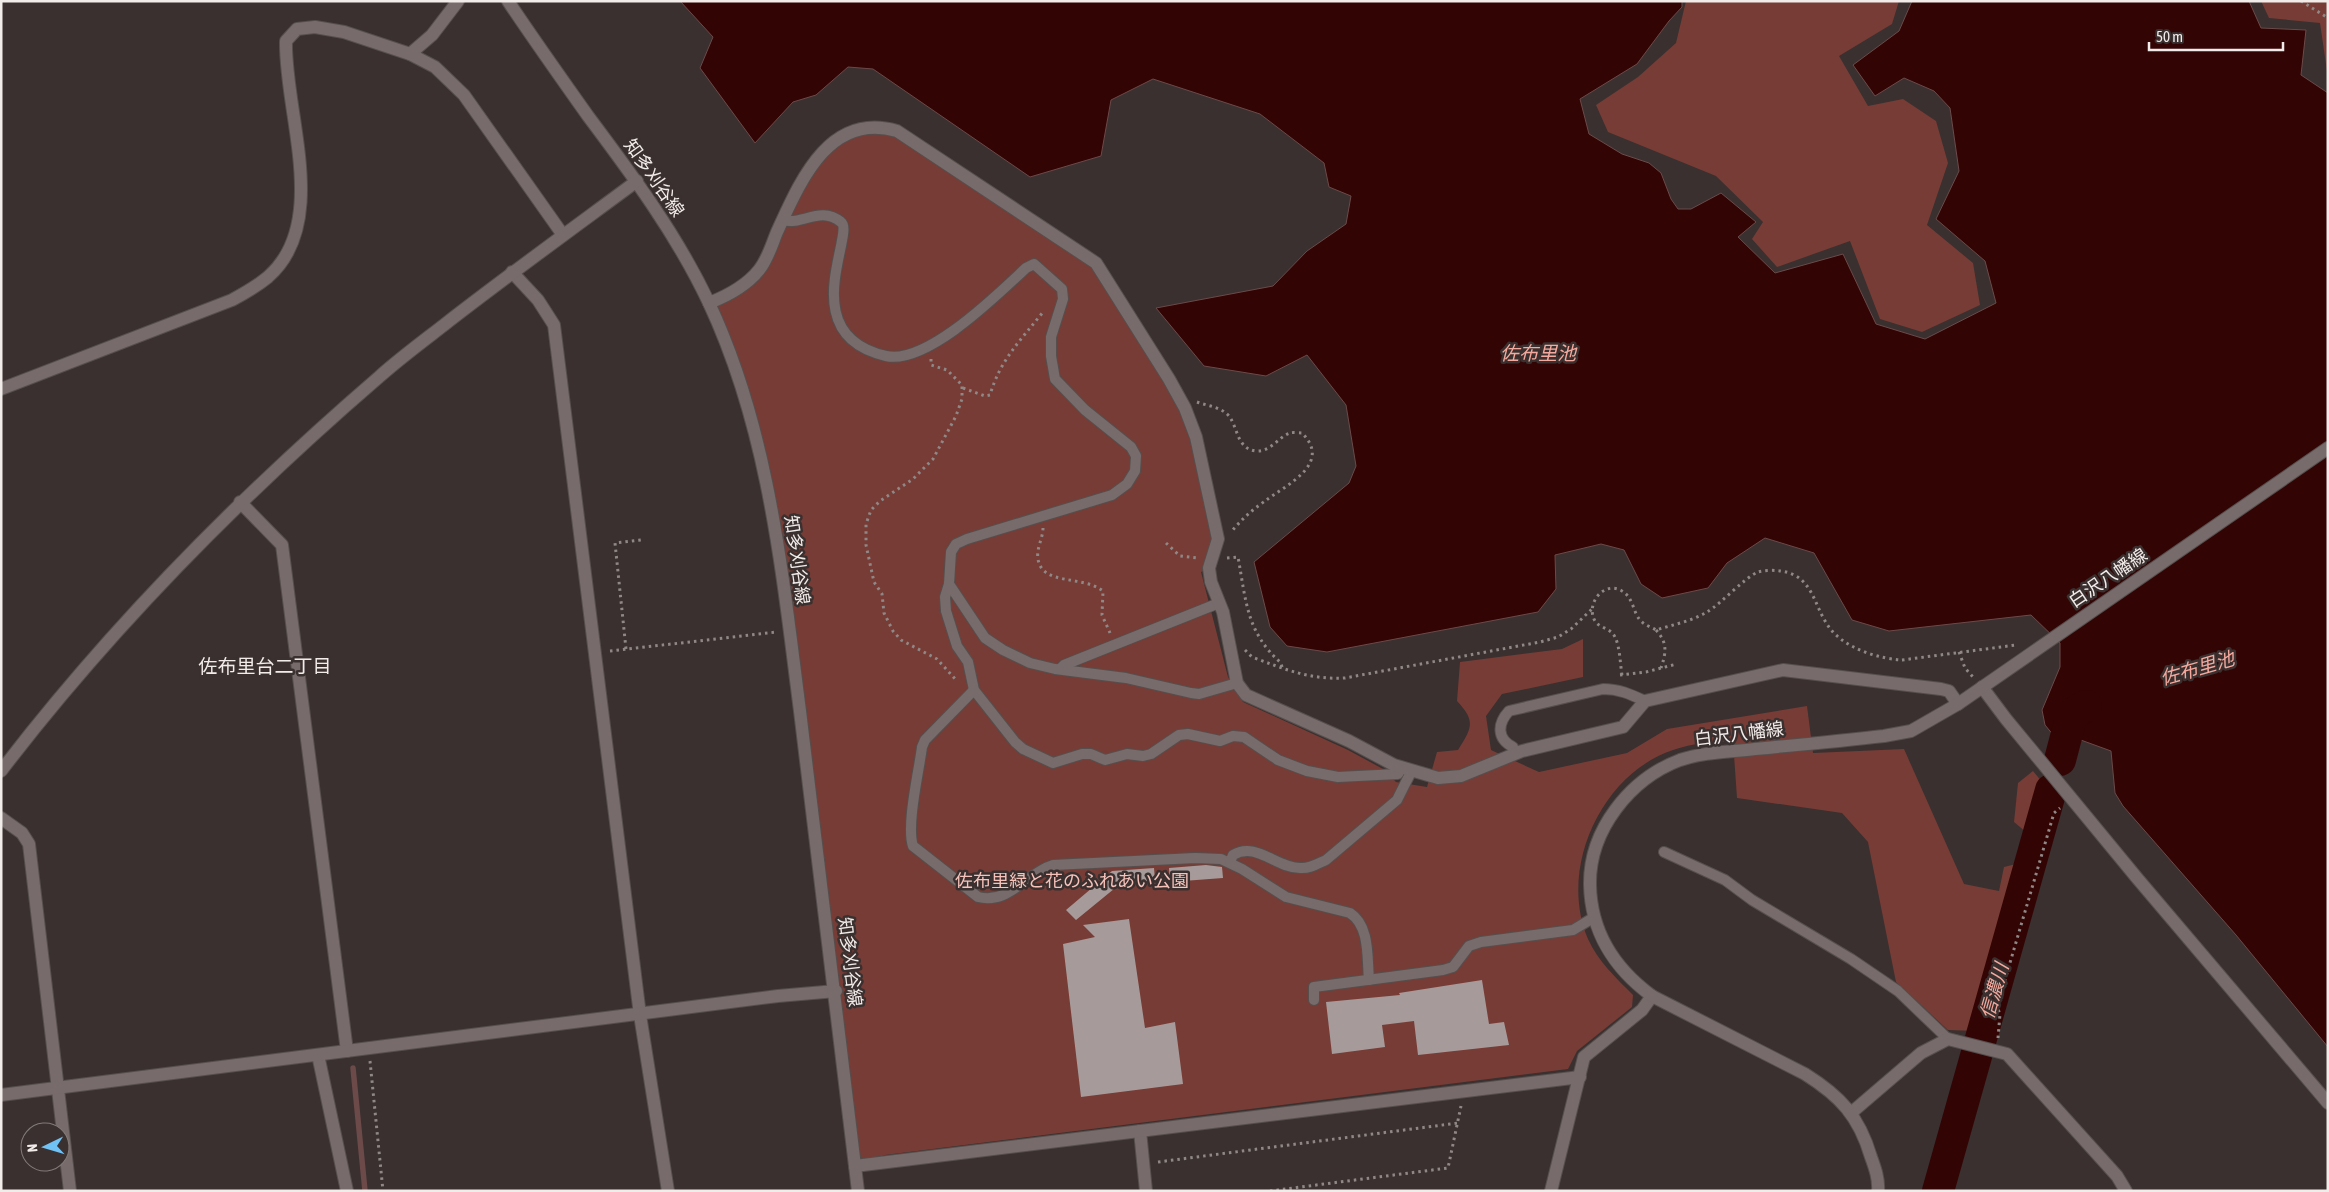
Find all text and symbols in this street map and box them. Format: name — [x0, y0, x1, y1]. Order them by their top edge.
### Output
scale bar — [2149, 20, 2283, 52]
text: 50 m — [2156, 28, 2183, 45]
street label: 知多刈谷線 — [620, 135, 689, 221]
water label: 佐布里池 — [1500, 342, 1578, 364]
street label: 知多刈谷線 — [781, 514, 814, 606]
street label: 白沢八幡線 — [2065, 544, 2151, 611]
water label: 佐布里池 — [2157, 646, 2238, 689]
district label: 佐布里台二丁目 — [198, 655, 332, 677]
street label: 白沢八幡線 — [1693, 718, 1785, 749]
park label: 佐布里緑と花のふれあい公園 — [955, 870, 1189, 891]
street label: 知多刈谷線 — [835, 916, 866, 1008]
water label: 信濃川 — [1976, 959, 2013, 1021]
north arrow — [20, 1122, 70, 1172]
text: N — [24, 1143, 40, 1153]

